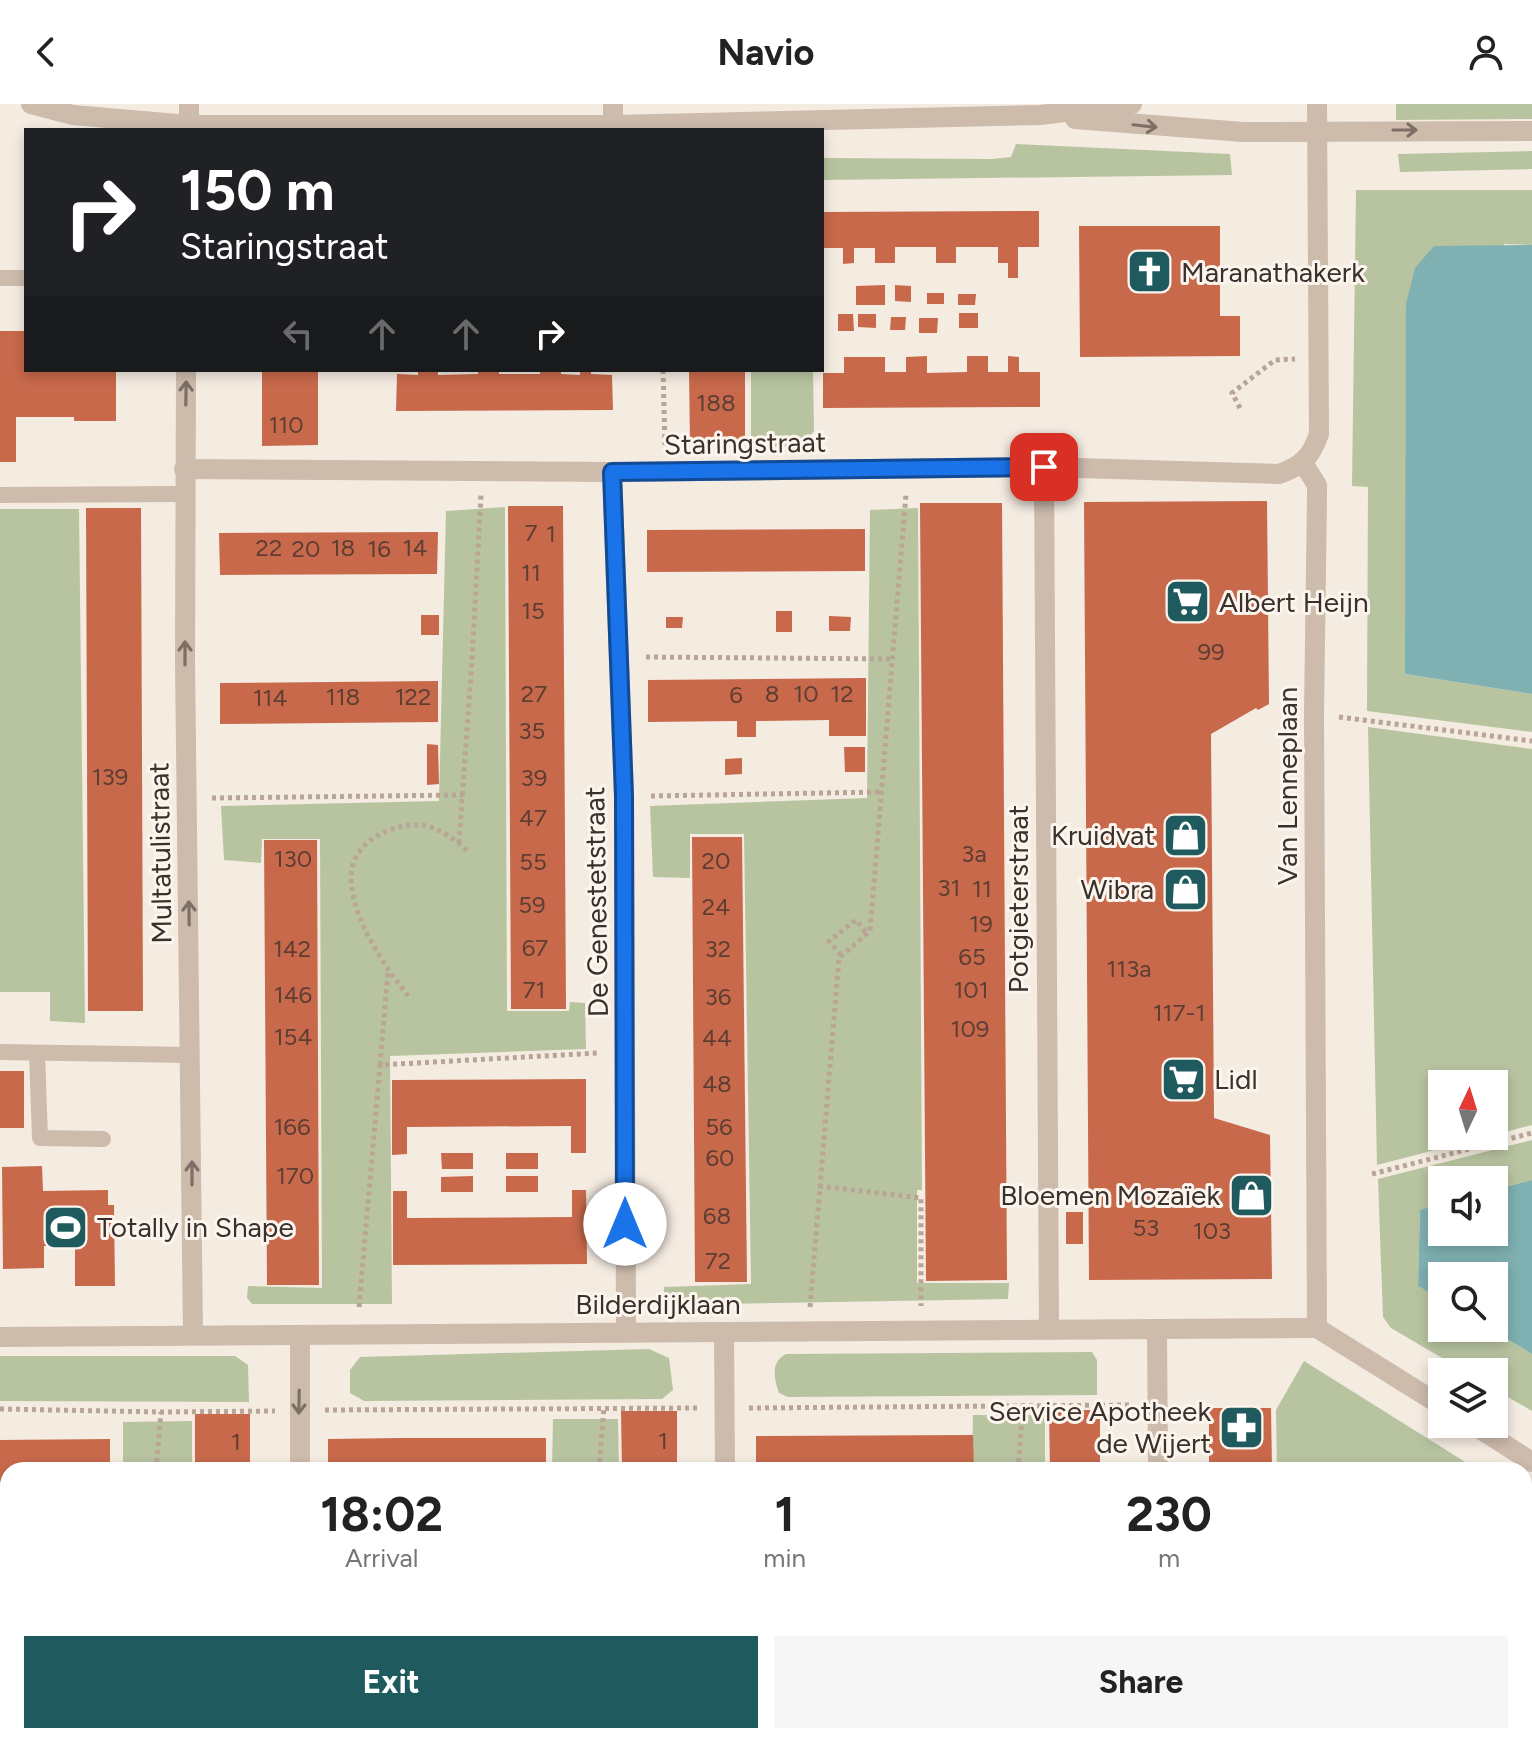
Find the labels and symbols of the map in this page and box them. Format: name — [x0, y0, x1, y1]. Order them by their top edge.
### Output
one-way arrow — [1131, 119, 1158, 134]
one-way arrow — [1391, 122, 1418, 138]
church icon: Maranathakerk — [1126, 248, 1174, 296]
place label: Maranathakerk — [1181, 255, 1365, 289]
one-way arrow — [178, 380, 193, 407]
house number: 188 — [696, 388, 736, 417]
house number: 110 — [268, 410, 304, 439]
street label: Staringstraat — [664, 425, 826, 461]
pin — [1010, 433, 1078, 501]
house number: 7 — [525, 518, 538, 547]
house number: 1 — [546, 519, 556, 548]
house number: 22 — [256, 533, 282, 562]
house number: 18 — [331, 533, 355, 562]
house number: 14 — [403, 533, 427, 562]
house number: 20 — [292, 534, 320, 563]
house number: 16 — [367, 534, 391, 563]
house number: 11 — [521, 558, 541, 587]
supermarket icon: Albert Heijn — [1164, 578, 1212, 626]
place label: Albert Heijn — [1219, 585, 1369, 619]
house number: 15 — [521, 596, 545, 625]
house number: 99 — [1197, 637, 1225, 666]
one-way arrow — [177, 640, 193, 667]
house number: 27 — [521, 679, 547, 708]
house number: 8 — [765, 679, 779, 708]
house number: 10 — [793, 679, 819, 708]
house number: 12 — [830, 679, 854, 708]
house number: 6 — [729, 680, 743, 709]
house number: 118 — [326, 682, 360, 711]
house number: 122 — [395, 682, 431, 711]
house number: 114 — [253, 683, 287, 712]
street label: Van Lenneplaan — [1270, 687, 1304, 885]
house number: 35 — [519, 716, 545, 745]
house number: 139 — [92, 762, 128, 791]
street label: Multatulistraat — [141, 762, 179, 944]
house number: 39 — [521, 763, 547, 792]
street label: De Genestetstraat — [577, 786, 615, 1018]
house number: 47 — [519, 803, 547, 832]
street label: Potgieterstraat — [1001, 805, 1035, 993]
shop icon: Kruidvat — [1162, 811, 1210, 859]
place label: Kruidvat — [1051, 818, 1155, 852]
house number: 3a — [961, 839, 987, 868]
house number: 130 — [274, 844, 312, 873]
house number: 20 — [702, 846, 730, 875]
house number: 55 — [519, 847, 547, 876]
shop icon: Wibra — [1161, 865, 1209, 913]
place label: Wibra — [1080, 872, 1154, 906]
house number: 31 — [938, 873, 960, 902]
house number: 11 — [972, 874, 992, 903]
house number: 59 — [518, 890, 546, 919]
house number: 24 — [702, 892, 730, 921]
one-way arrow — [181, 900, 196, 927]
house number: 19 — [969, 909, 993, 938]
house number: 67 — [522, 933, 548, 962]
house number: 142 — [273, 934, 311, 963]
house number: 32 — [705, 934, 731, 963]
house number: 65 — [958, 942, 986, 971]
house number: 113a — [1106, 954, 1152, 983]
house number: 71 — [523, 975, 545, 1004]
house number: 101 — [953, 975, 989, 1004]
house number: 146 — [274, 980, 312, 1009]
house number: 36 — [705, 982, 731, 1011]
house number: 117-1 — [1153, 998, 1205, 1027]
house number: 109 — [951, 1014, 989, 1043]
house number: 154 — [274, 1022, 312, 1051]
house number: 44 — [702, 1023, 732, 1052]
supermarket icon: Lidl — [1159, 1055, 1207, 1103]
place label: Lidl — [1214, 1062, 1258, 1096]
house number: 48 — [702, 1069, 732, 1098]
north arrow — [1428, 1070, 1508, 1150]
house number: 166 — [273, 1112, 311, 1141]
house number: 56 — [705, 1112, 733, 1141]
house number: 60 — [706, 1143, 734, 1172]
one-way arrow — [184, 1160, 200, 1187]
house number: 170 — [276, 1161, 314, 1190]
shop icon: Bloemen Mozaïek — [1227, 1171, 1275, 1219]
place label: Bloemen Mozaïek — [1000, 1178, 1220, 1212]
position arrow — [583, 1182, 667, 1266]
house number: 68 — [703, 1201, 731, 1230]
sports icon: Totally in Shape — [42, 1203, 90, 1251]
place label: Totally in Shape — [97, 1210, 294, 1244]
house number: 53 — [1133, 1213, 1159, 1242]
house number: 103 — [1193, 1216, 1231, 1245]
house number: 72 — [705, 1246, 731, 1275]
street label: Bilderdijklaan — [575, 1287, 741, 1321]
one-way arrow — [291, 1388, 307, 1415]
place label: Service Apotheek de Wijert — [989, 1394, 1211, 1460]
pharmacy icon: Service Apotheek de Wijert — [1218, 1403, 1266, 1451]
house number: 1 — [658, 1426, 668, 1455]
house number: 1 — [231, 1427, 241, 1456]

